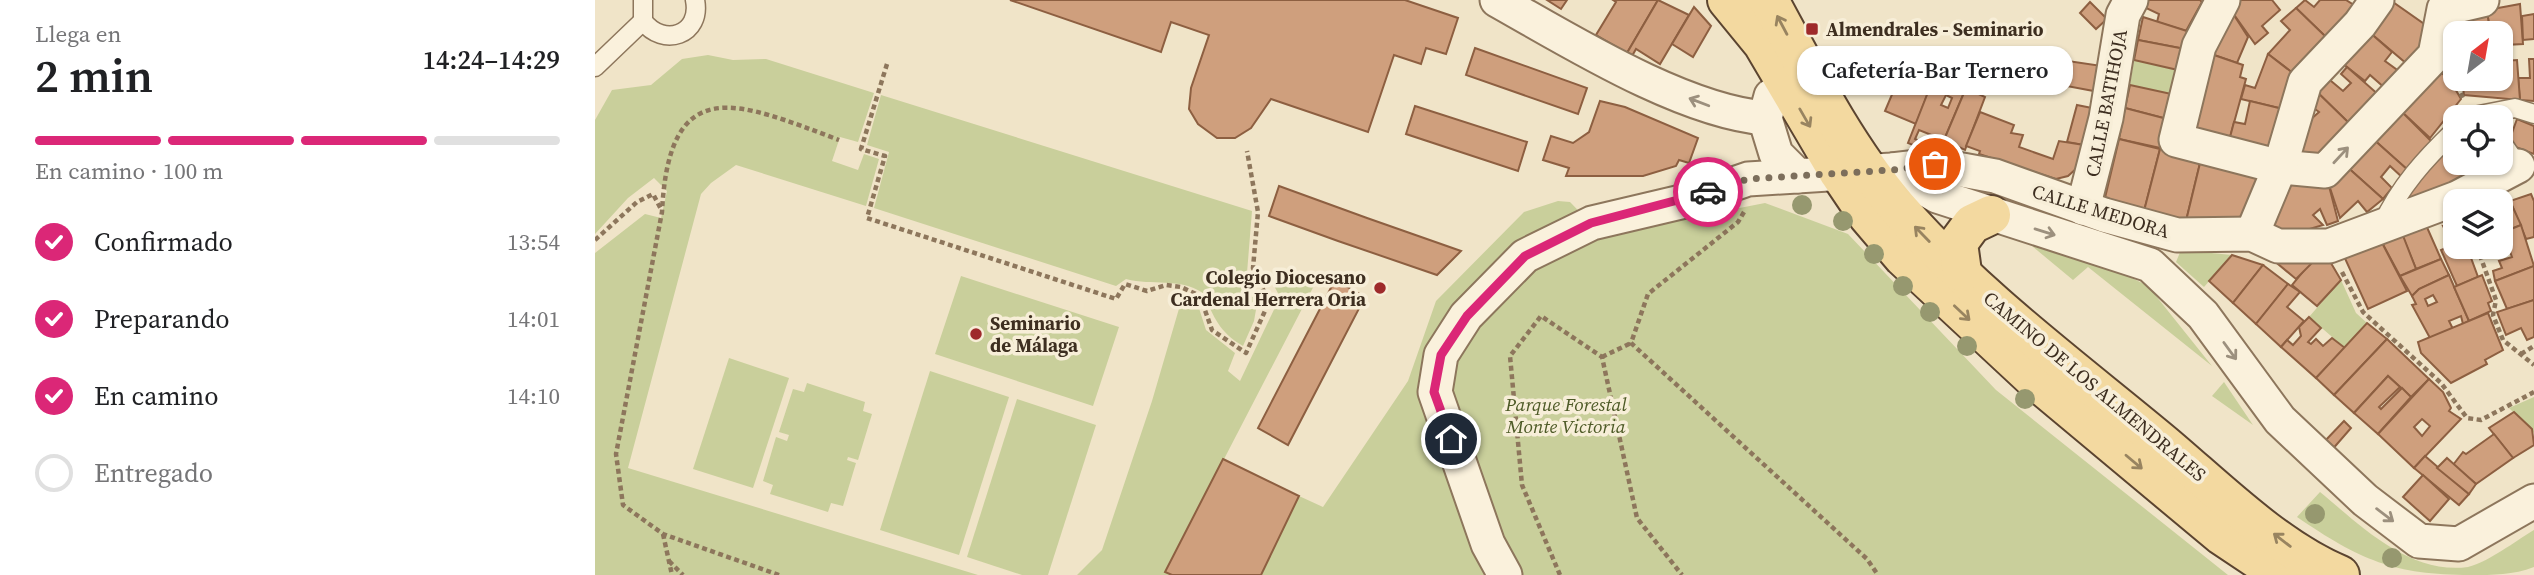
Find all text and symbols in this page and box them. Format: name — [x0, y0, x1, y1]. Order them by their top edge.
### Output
one-way arrow — [1775, 15, 1788, 36]
place label: Almendrales - Seminario — [1826, 16, 2044, 42]
text: Llega en — [35, 18, 121, 50]
marker: Almendrales - Seminario — [1804, 21, 1820, 37]
north arrow — [2443, 21, 2513, 91]
map controls — [2443, 21, 2513, 259]
street label: CALLE BATIHOJA — [2079, 26, 2133, 179]
text: 14:24–14:29 — [423, 42, 560, 78]
text: 2 min — [35, 44, 153, 107]
callout: Cafetería-Bar Ternero — [1797, 45, 2073, 94]
text: Cafetería-Bar Ternero — [1821, 54, 2049, 86]
one-way arrow — [1688, 95, 1710, 108]
button: locate — [2443, 105, 2513, 175]
one-way arrow — [1798, 107, 1812, 127]
pin — [1905, 134, 1965, 194]
icon: bag — [1916, 145, 1954, 183]
one-way arrow — [2332, 147, 2349, 164]
text: En camino · 100 m — [35, 155, 223, 187]
courier — [1673, 157, 1743, 227]
icon: car — [1689, 173, 1727, 211]
street label: CALLE MEDORA — [2029, 178, 2173, 244]
button: layers — [2443, 189, 2513, 259]
icon: check — [35, 223, 73, 261]
text: Confirmado — [94, 224, 233, 260]
text: 13:54 — [507, 226, 560, 258]
one-way arrow — [1914, 226, 1931, 243]
one-way arrow — [2034, 227, 2056, 240]
place label: Colegio Diocesano Cardenal Herrera Oria — [1171, 264, 1367, 312]
marker: Colegio Diocesano Cardenal Herrera Oria — [1372, 280, 1388, 296]
street label: CAMINO DE LOS ALMENDRALES — [1978, 285, 2212, 487]
icon: check — [35, 300, 73, 338]
text: Preparando — [94, 301, 230, 337]
text: 14:01 — [507, 303, 560, 335]
one-way arrow — [1953, 305, 1971, 321]
place label: Seminario de Málaga — [990, 310, 1081, 358]
marker: Seminario de Málaga — [968, 326, 984, 342]
one-way arrow — [2222, 341, 2237, 360]
icon: check — [35, 377, 73, 415]
text: En camino — [94, 378, 219, 414]
text: 14:10 — [507, 380, 560, 412]
park label: Parque Forestal Monte Victoria — [1504, 391, 1627, 439]
pin — [1421, 409, 1481, 469]
icon: home — [1432, 420, 1470, 458]
one-way arrow — [2124, 454, 2142, 470]
text: Entregado — [94, 455, 213, 491]
one-way arrow — [2375, 508, 2394, 523]
one-way arrow — [2273, 533, 2291, 548]

